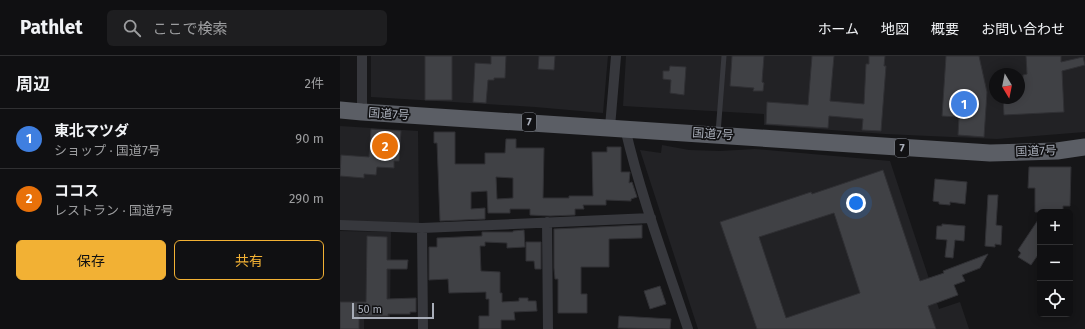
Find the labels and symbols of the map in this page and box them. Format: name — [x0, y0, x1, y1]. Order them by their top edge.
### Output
north arrow — [989, 68, 1025, 104]
pin: 1 — [951, 89, 977, 119]
street label: 国道7号 — [368, 106, 410, 122]
road number: 7 — [522, 113, 536, 131]
street label: 国道7号 — [692, 126, 734, 142]
pin: 2 — [372, 131, 398, 161]
road number: 7 — [895, 139, 909, 157]
street label: 国道7号 — [1015, 143, 1057, 159]
your location — [846, 193, 866, 213]
scale bar — [352, 301, 434, 320]

